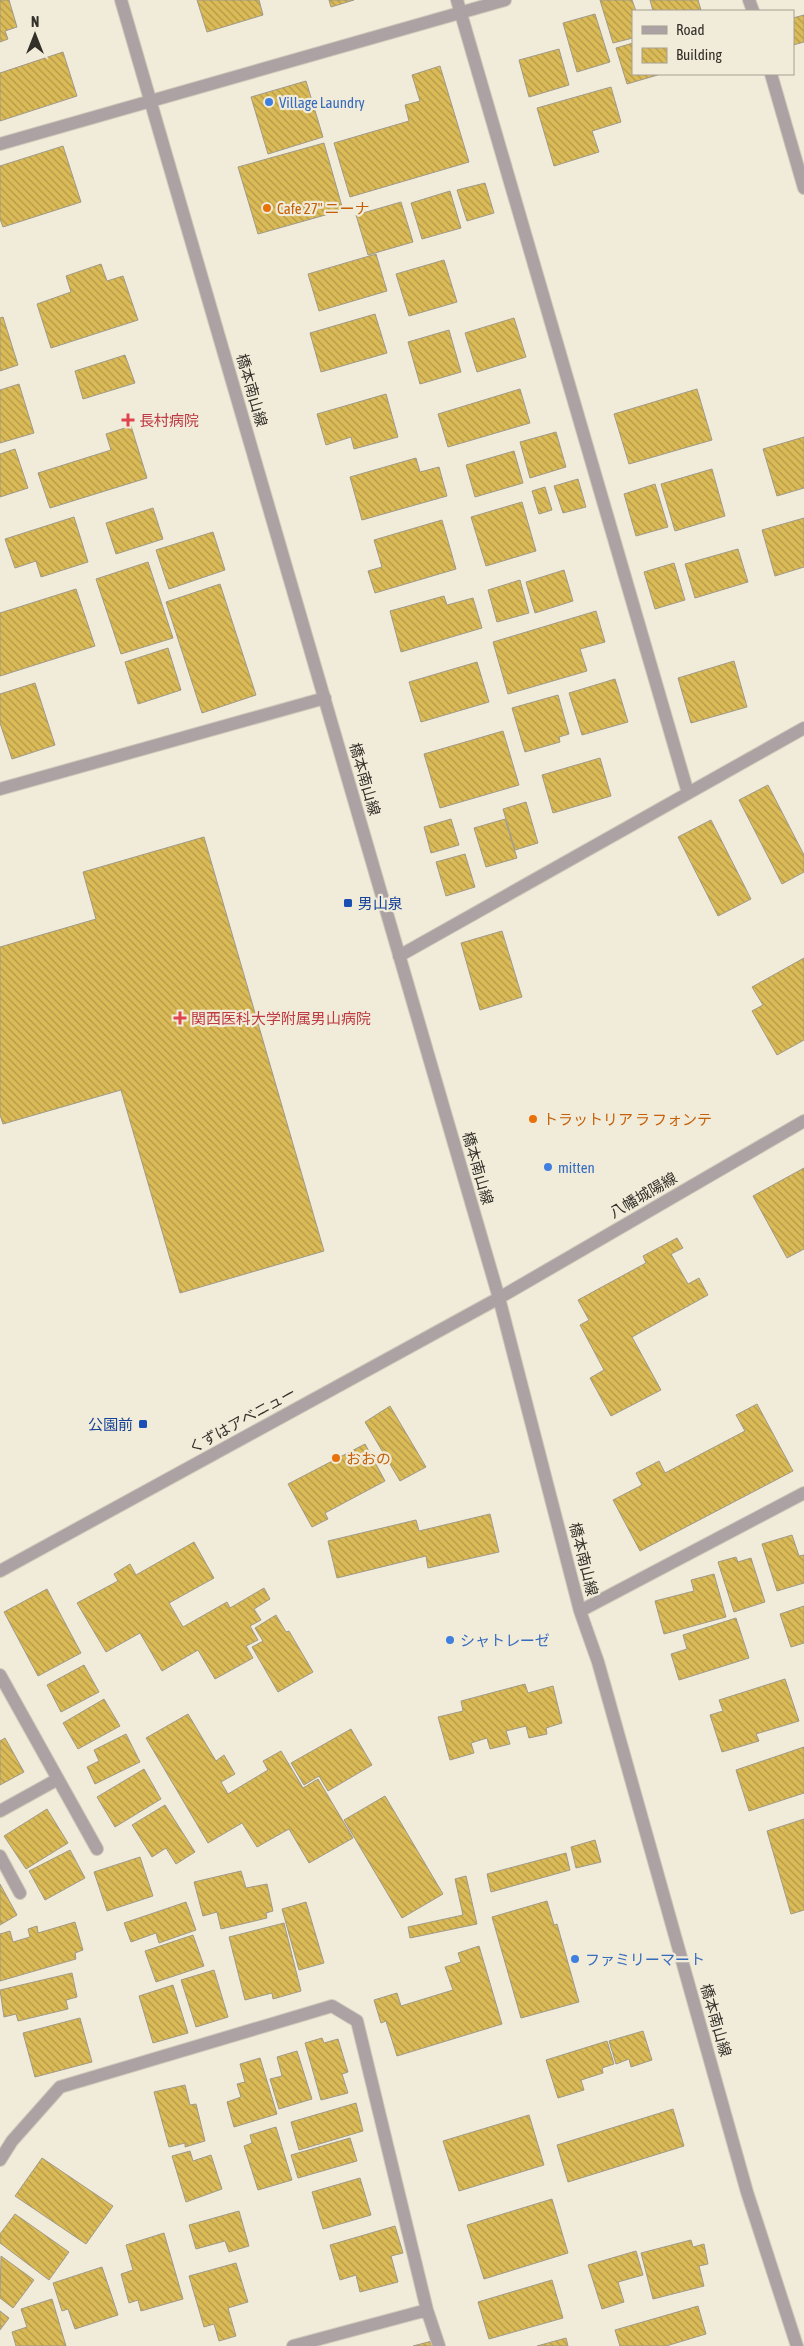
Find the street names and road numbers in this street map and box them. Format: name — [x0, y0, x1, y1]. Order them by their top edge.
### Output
street label: 橋本南山線 — [233, 352, 271, 428]
street label: 橋本南山線 — [346, 741, 384, 817]
street label: 橋本南山線 — [459, 1130, 497, 1206]
street label: 八幡城陽線 — [606, 1169, 680, 1221]
street label: くずはアベニュー — [186, 1384, 298, 1456]
street label: 橋本南山線 — [567, 1521, 601, 1597]
street label: 橋本南山線 — [697, 1982, 735, 2058]

